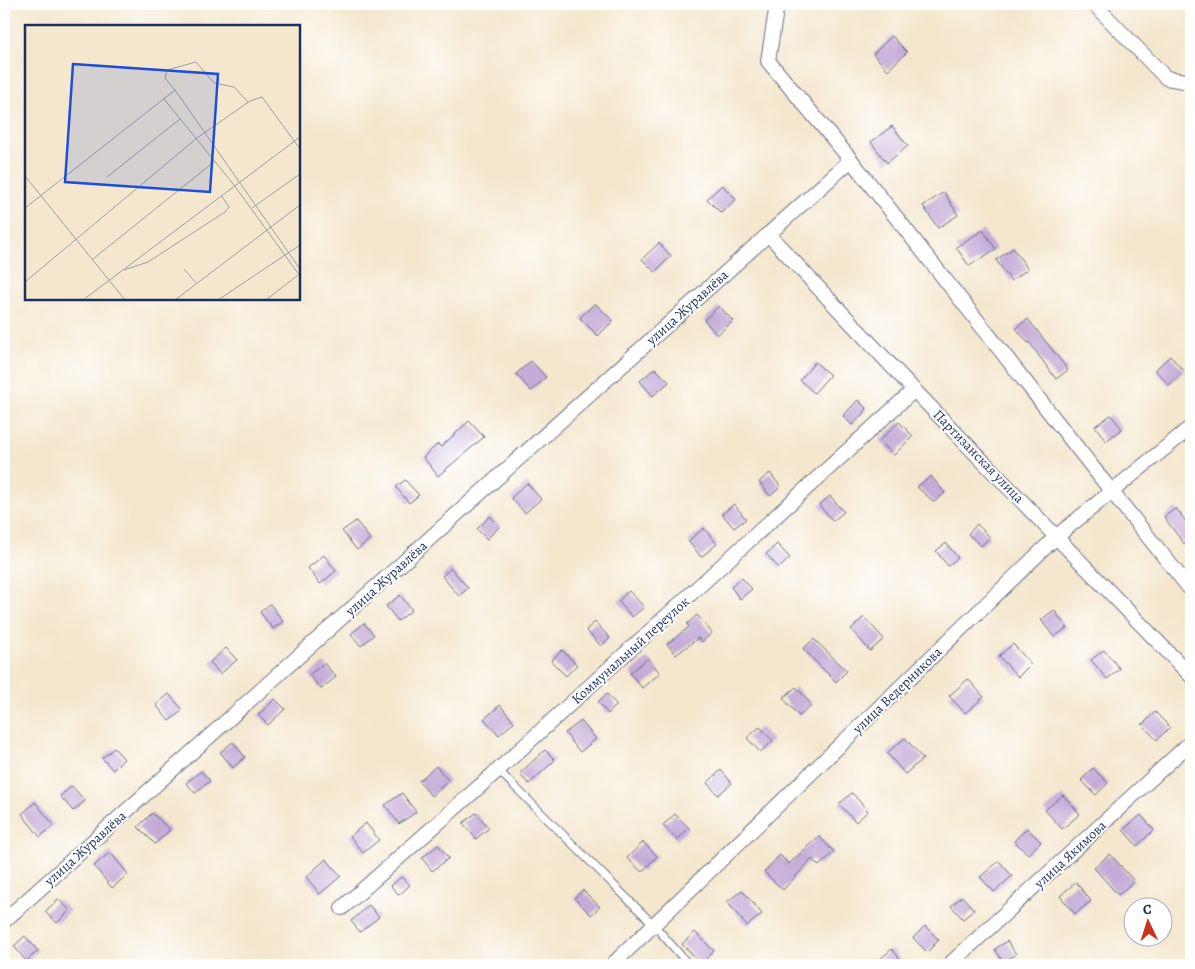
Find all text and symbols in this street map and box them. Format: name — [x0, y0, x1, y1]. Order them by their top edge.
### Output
inset map — [25, 25, 300, 300]
street label: улица Журавлёва — [642, 265, 733, 350]
street label: Партизанская улица — [929, 405, 1029, 508]
street label: улица Журавлёва — [341, 536, 432, 621]
street label: Коммунальный переулок — [567, 592, 693, 708]
street label: улица Ведерникова — [848, 642, 947, 739]
street label: улица Журавлёва — [40, 806, 131, 891]
street label: улица Якимова — [1029, 816, 1111, 893]
north arrow — [1122, 896, 1172, 946]
text: С — [1142, 900, 1152, 919]

